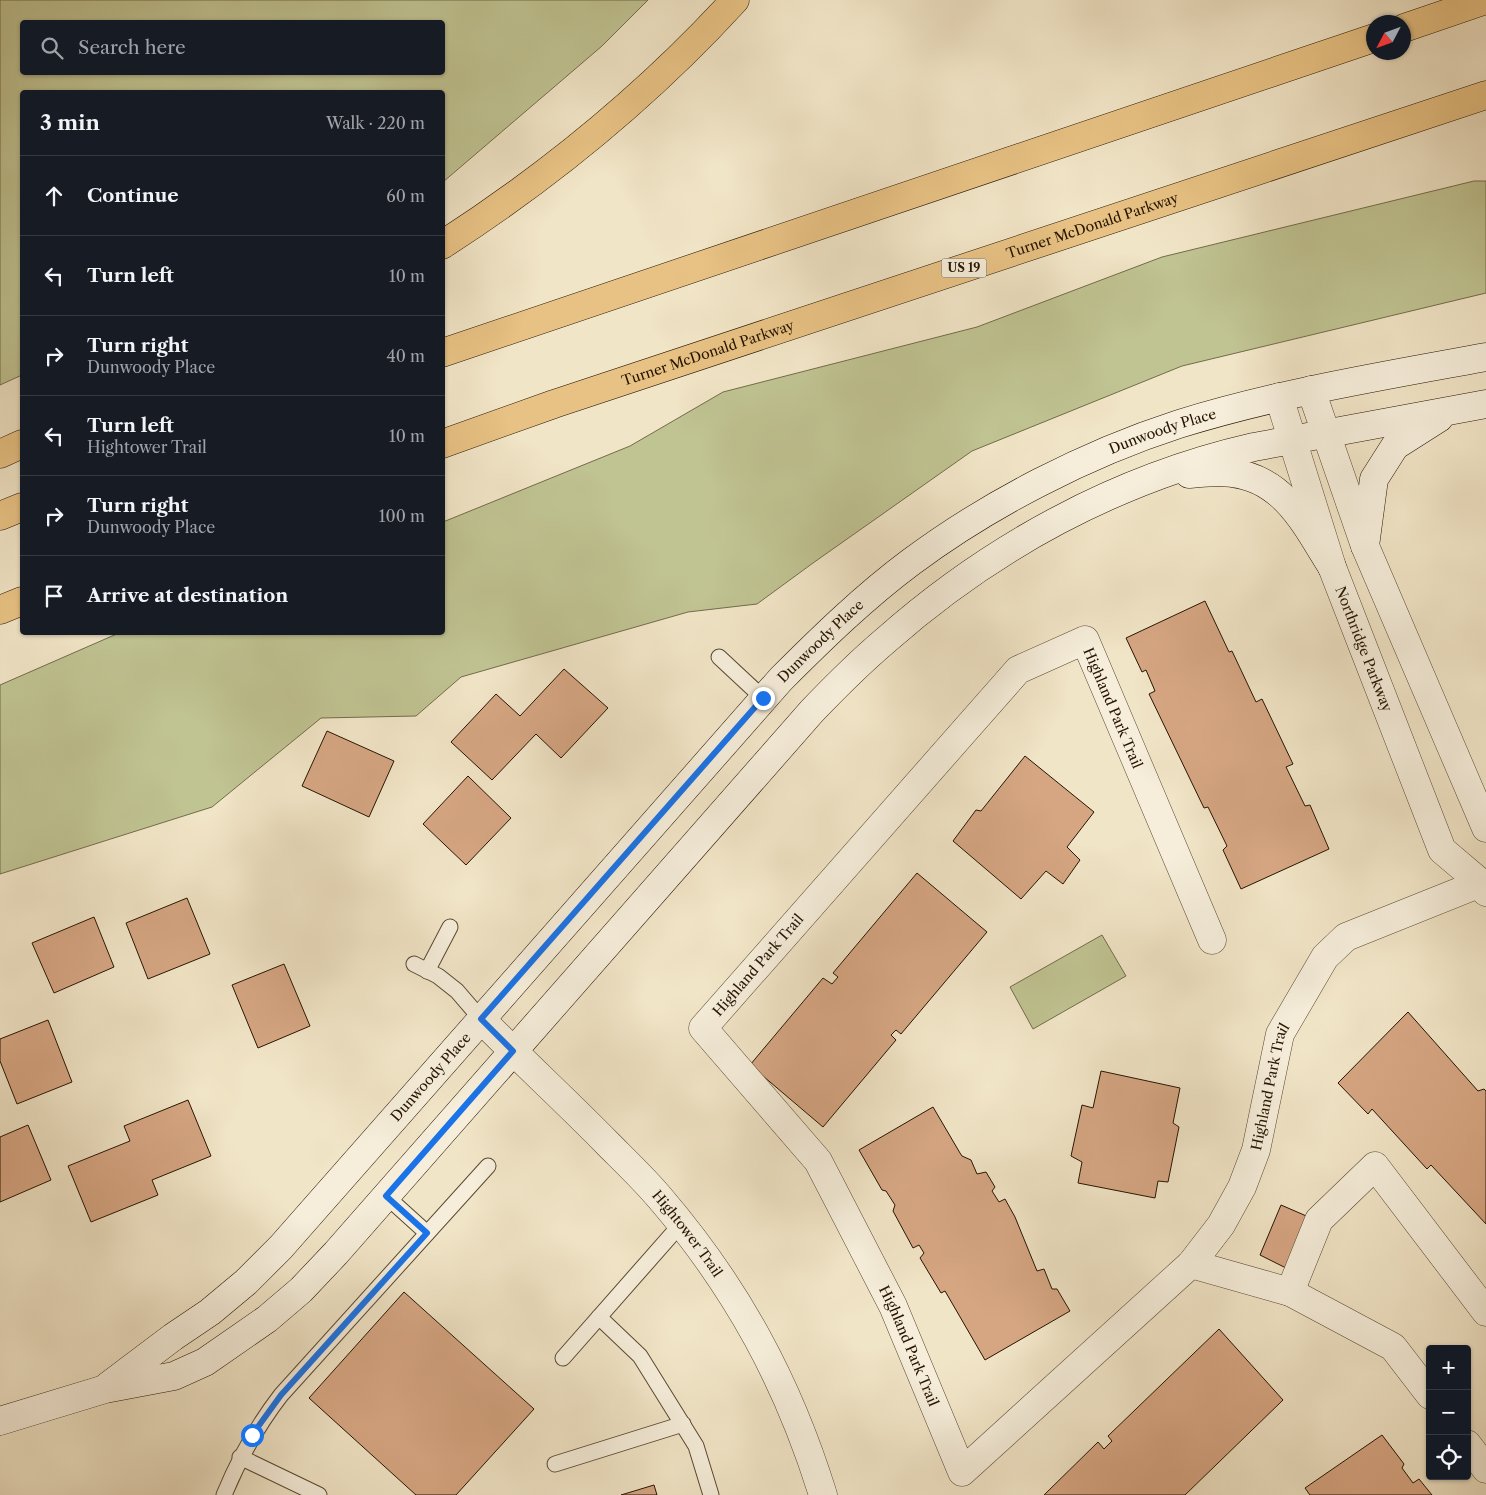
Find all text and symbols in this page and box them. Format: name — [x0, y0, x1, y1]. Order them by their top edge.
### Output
north arrow — [1366, 15, 1411, 60]
search box — [20, 20, 445, 75]
icon: search — [38, 34, 66, 62]
text: Search here — [78, 36, 186, 59]
text: 3 min — [40, 110, 100, 135]
text: Walk · 220 m — [326, 113, 425, 133]
icon: ahead — [40, 182, 68, 210]
text: Continue — [87, 184, 179, 207]
text: 60 m — [386, 186, 425, 206]
street label: Turner McDonald Parkway — [1004, 189, 1181, 262]
road number: US 19 — [942, 258, 986, 278]
icon: left — [40, 262, 68, 290]
text: Turn left — [87, 264, 174, 287]
text: 10 m — [389, 266, 425, 286]
street label: Turner McDonald Parkway — [619, 316, 796, 390]
text: Turn right — [87, 334, 188, 357]
icon: right — [40, 342, 68, 370]
text: 40 m — [386, 346, 425, 366]
text: Dunwoody Place — [87, 357, 215, 377]
street label: Dunwoody Place — [1106, 405, 1218, 458]
text: Turn left — [87, 414, 174, 437]
icon: left — [40, 422, 68, 450]
text: 10 m — [389, 426, 425, 446]
text: Hightower Trail — [87, 437, 207, 457]
text: Turn right — [87, 494, 188, 517]
icon: right — [40, 502, 68, 530]
text: 100 m — [379, 506, 425, 526]
text: Dunwoody Place — [87, 517, 215, 537]
icon: arrive — [40, 582, 68, 610]
text: Arrive at destination — [87, 584, 288, 607]
street label: Northridge Parkway — [1331, 584, 1396, 714]
street label: Dunwoody Place — [774, 596, 867, 686]
street label: Highland Park Trail — [1079, 645, 1147, 771]
route end — [752, 687, 775, 710]
street label: Highland Park Trail — [709, 910, 807, 1020]
street label: Highland Park Trail — [1247, 1020, 1293, 1152]
street label: Dunwoody Place — [387, 1029, 475, 1125]
street label: Hightower Trail — [648, 1186, 727, 1280]
street label: Highland Park Trail — [875, 1282, 943, 1409]
map controls — [1426, 1345, 1471, 1480]
button: + — [1426, 1345, 1471, 1390]
button: − — [1426, 1390, 1471, 1435]
route start — [241, 1424, 264, 1447]
button: locate — [1426, 1435, 1471, 1480]

